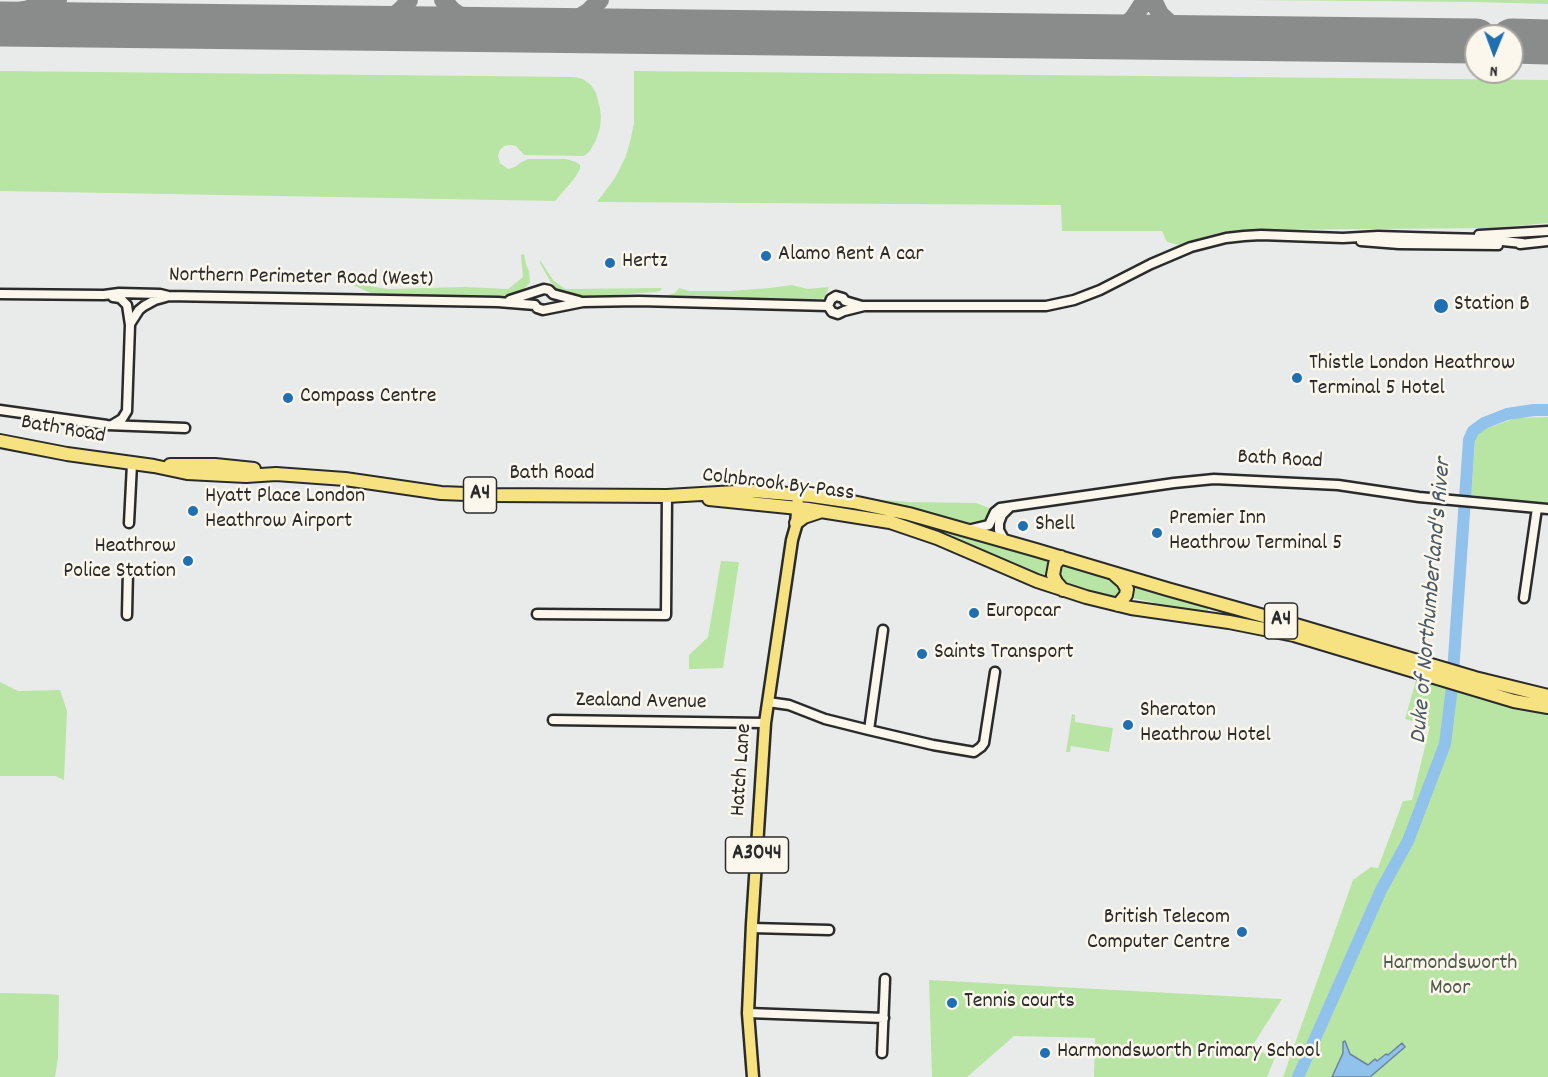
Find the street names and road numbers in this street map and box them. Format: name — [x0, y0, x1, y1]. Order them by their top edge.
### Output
street label: Northern Perimeter Road (West) — [169, 263, 433, 295]
street label: Bath Road — [19, 411, 107, 451]
street label: Bath Road — [1237, 446, 1323, 476]
street label: Bath Road — [509, 462, 595, 488]
street label: Colnbrook By-Pass — [700, 464, 856, 508]
road number: A4 — [464, 477, 496, 513]
road number: A4 — [1264, 603, 1298, 639]
street label: Zealand Avenue — [575, 689, 707, 717]
street label: Hatch Lane — [727, 723, 759, 817]
road number: A3044 — [726, 837, 789, 873]

